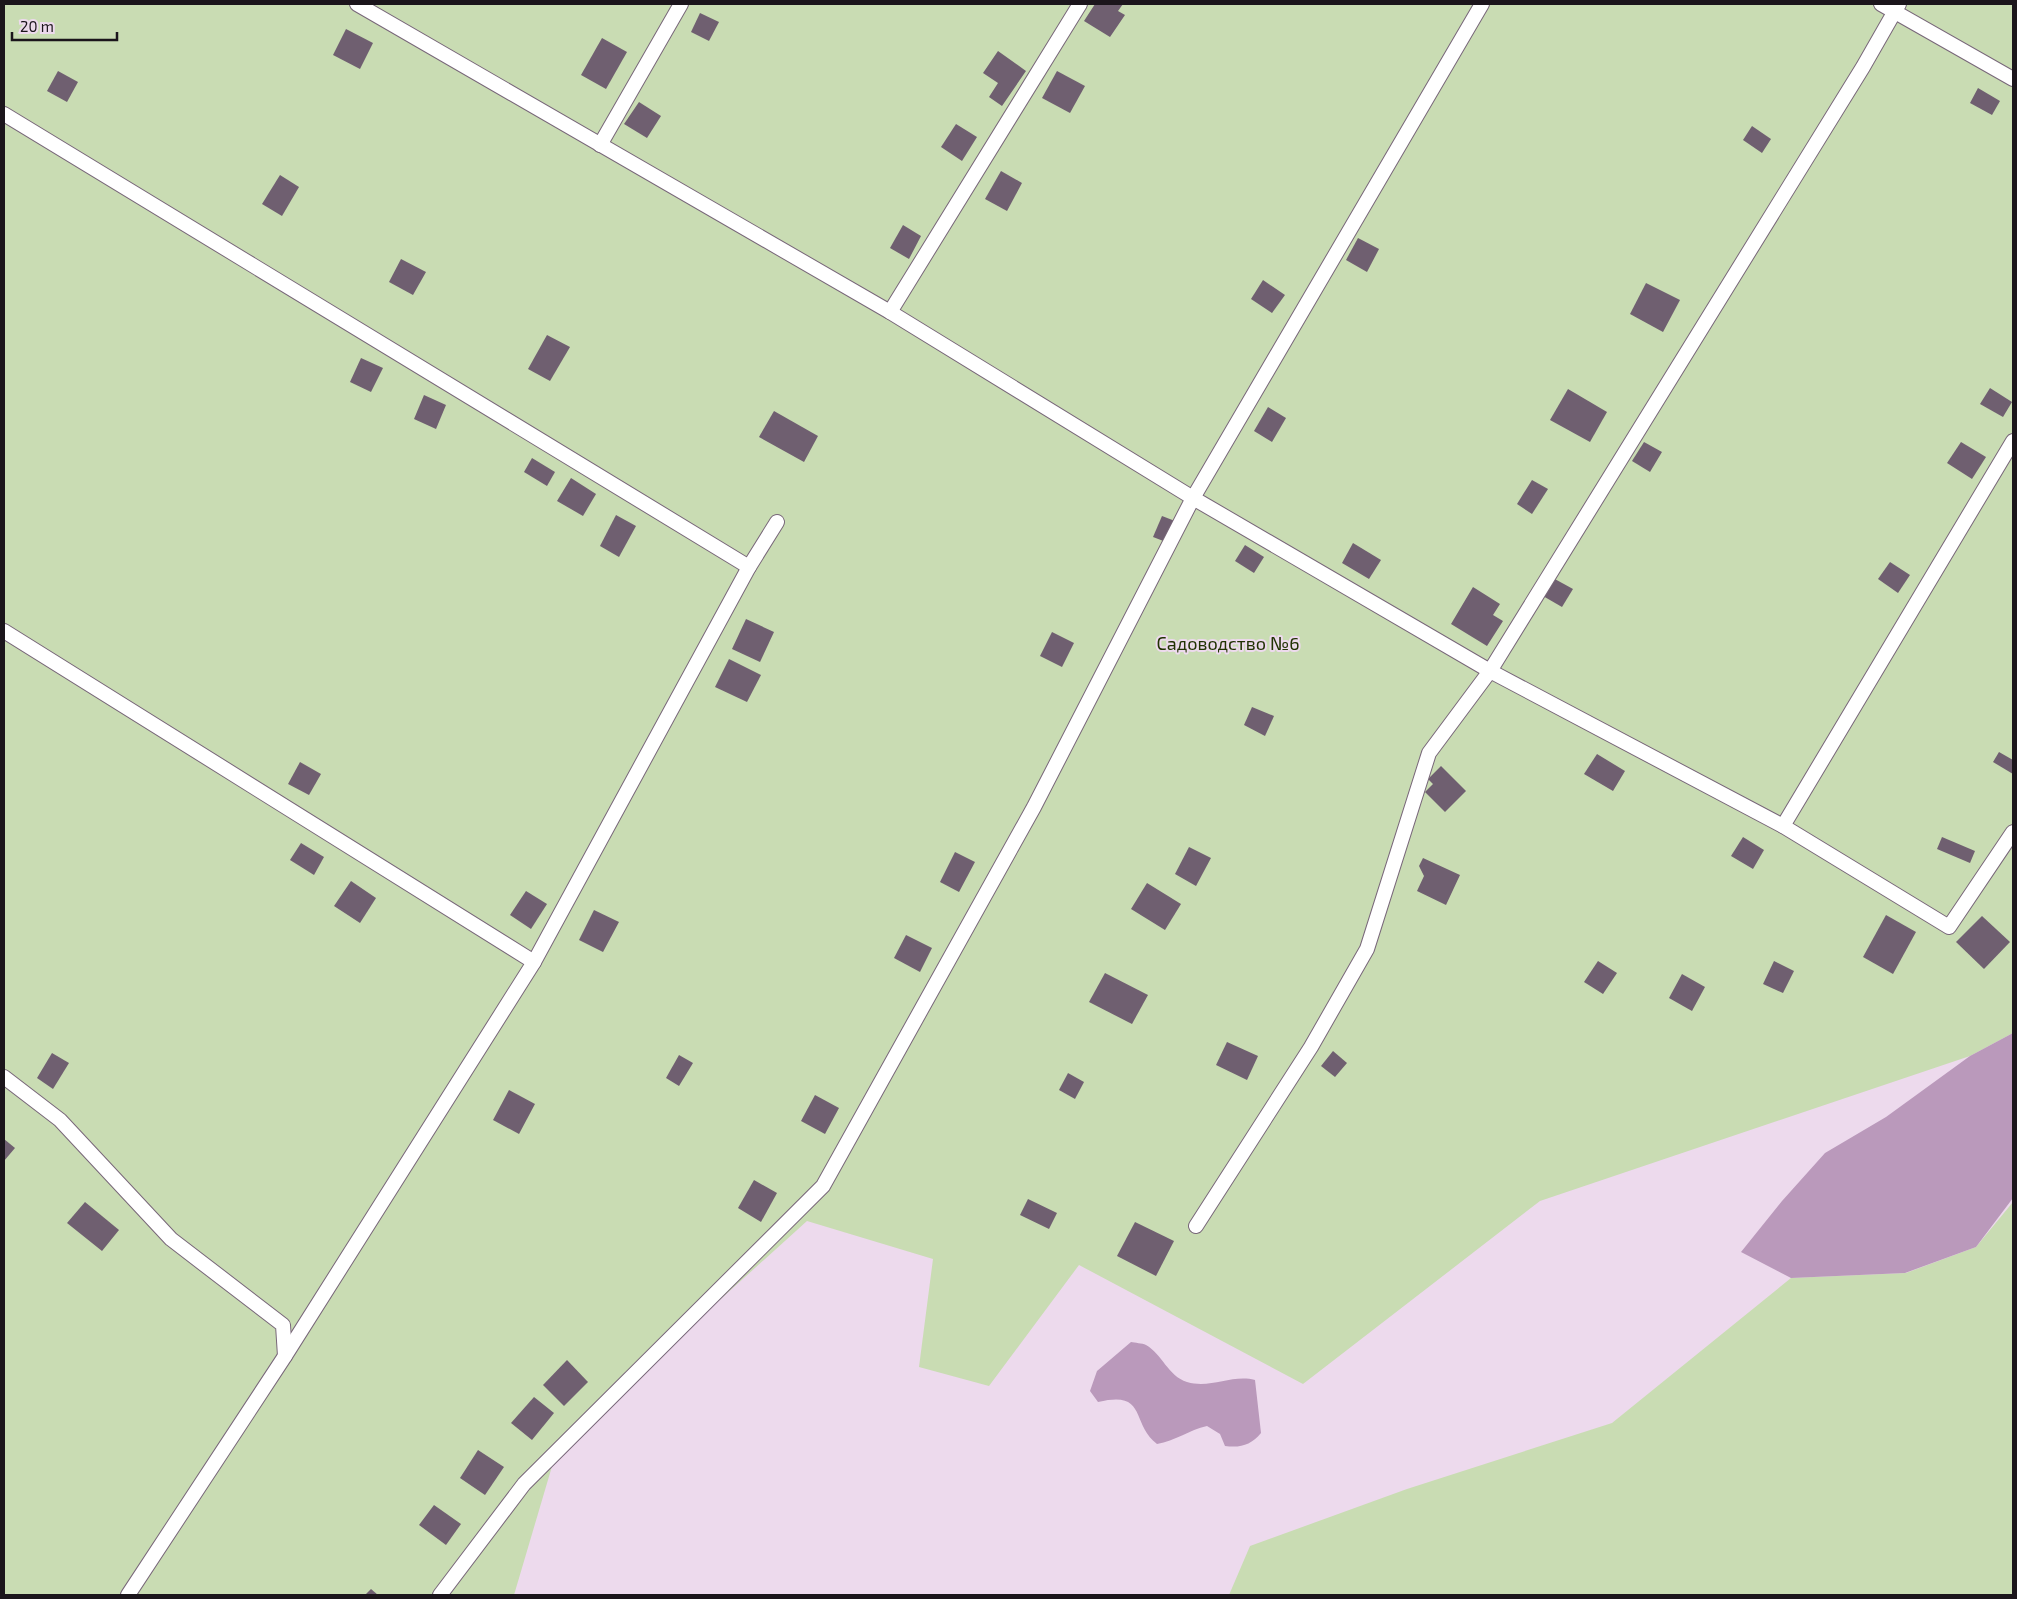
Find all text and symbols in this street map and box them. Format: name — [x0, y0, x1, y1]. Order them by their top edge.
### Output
scale bar — [12, 10, 118, 42]
text: 20 m — [20, 17, 54, 35]
park label: Садоводство №6 — [1157, 632, 1299, 654]

